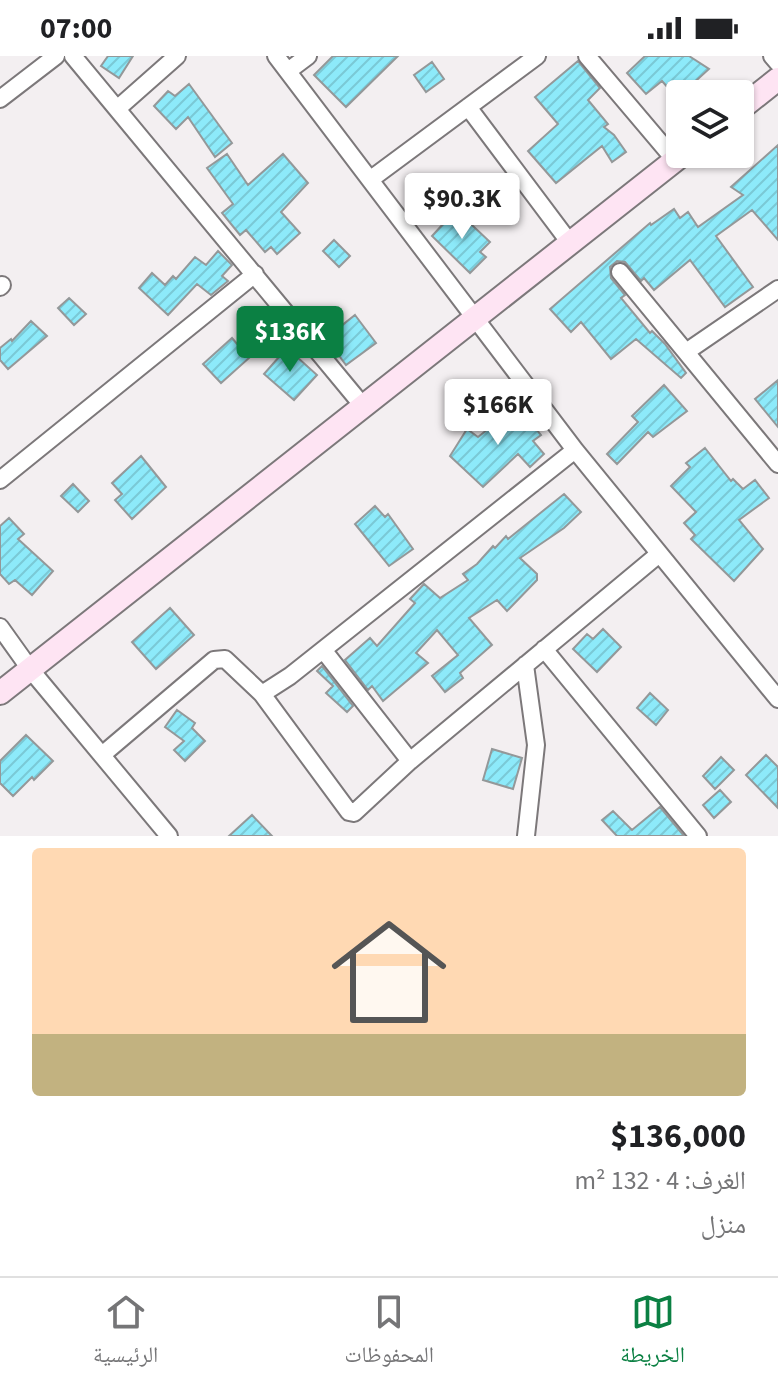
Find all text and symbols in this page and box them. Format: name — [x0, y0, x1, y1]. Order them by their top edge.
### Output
text: 07:00 — [40, 7, 112, 50]
map controls — [666, 80, 754, 168]
button: layers — [666, 80, 754, 168]
pin: $90.3K — [397, 173, 527, 241]
text: $90.3K — [423, 180, 501, 217]
pin: $136K — [234, 306, 346, 374]
text: $136K — [255, 313, 325, 350]
pin: $166K — [442, 379, 554, 447]
text: $166K — [463, 386, 533, 423]
icon: home — [317, 900, 461, 1044]
text: $136,000 — [610, 1112, 746, 1161]
text: الغرف: 4 · 132 m² — [574, 1162, 746, 1199]
text: منزل — [701, 1206, 746, 1243]
tab: الرئيسية — [93, 1290, 158, 1376]
tab: المحفوظات — [344, 1290, 434, 1376]
tab: الخريطة — [620, 1290, 685, 1376]

